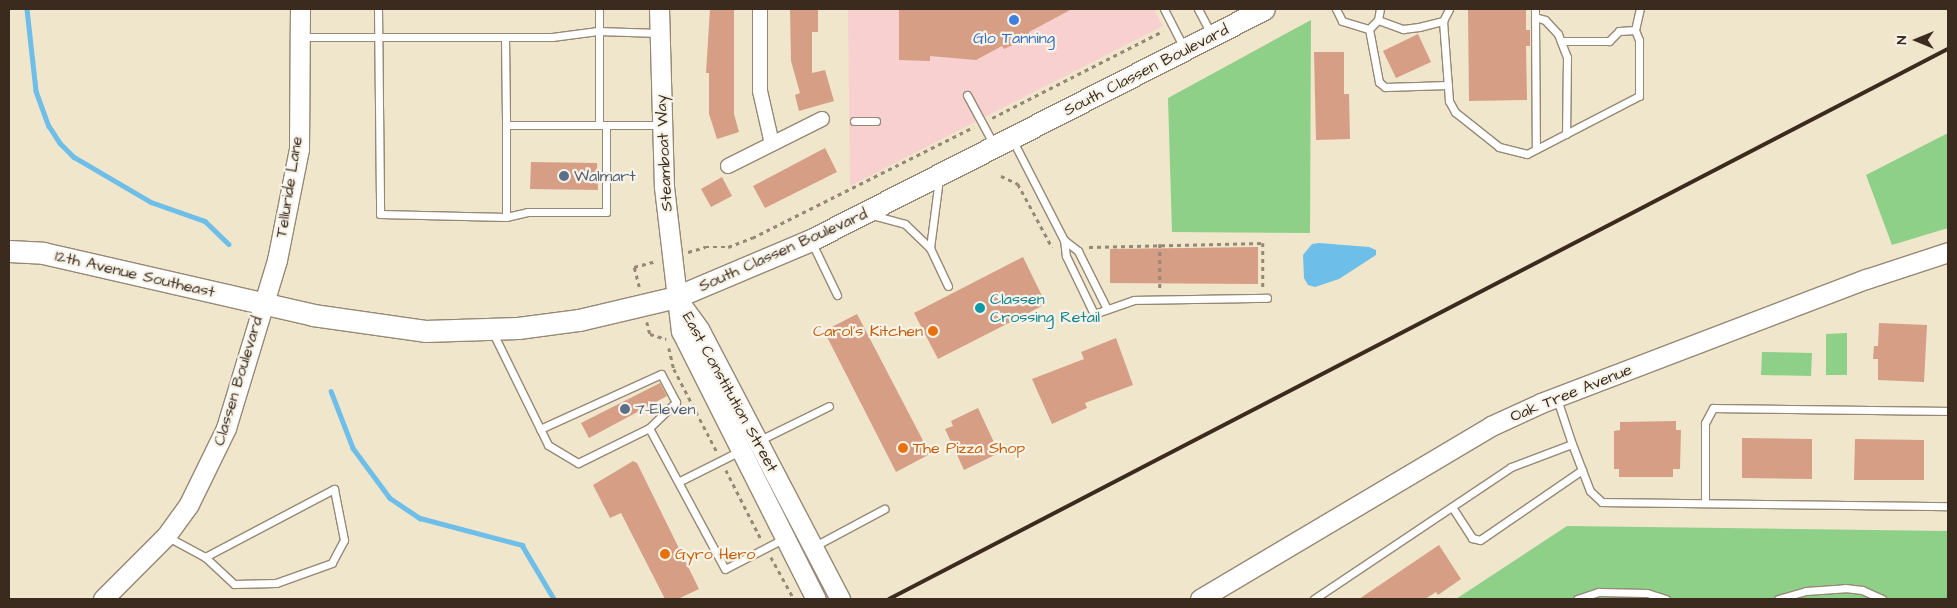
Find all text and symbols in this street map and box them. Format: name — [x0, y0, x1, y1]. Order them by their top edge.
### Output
marker: Glo Tanning — [1008, 14, 1020, 26]
north arrow — [1892, 15, 1942, 65]
street label: South Classen Boulevard — [1060, 20, 1232, 120]
place label: Glo Tanning — [973, 28, 1055, 48]
text: N — [1892, 36, 1912, 44]
street label: Steamboat Way — [651, 94, 677, 212]
street label: Telluride Lane — [272, 135, 306, 239]
place label: Walmart — [574, 166, 636, 186]
marker: Walmart — [558, 170, 570, 182]
street label: South Classen Boulevard — [696, 204, 870, 296]
street label: 12th Avenue Southeast — [53, 246, 217, 302]
place label: Classen Crossing Retail — [990, 289, 1100, 327]
marker: Classen Crossing Retail — [974, 302, 986, 314]
street label: East Constitution Street — [678, 309, 782, 475]
street label: Classen Boulevard — [209, 314, 267, 448]
place label: Carol's Kitchen — [813, 321, 923, 341]
marker: Carol's Kitchen — [927, 325, 939, 337]
street label: Oak Tree Avenue — [1507, 360, 1635, 426]
place label: 7-Eleven — [635, 399, 695, 419]
marker: 7-Eleven — [619, 403, 631, 415]
place label: The Pizza Shop — [913, 438, 1025, 458]
marker: The Pizza Shop — [897, 442, 909, 454]
place label: Gyro Hero — [675, 544, 755, 564]
marker: Gyro Hero — [659, 548, 671, 560]

